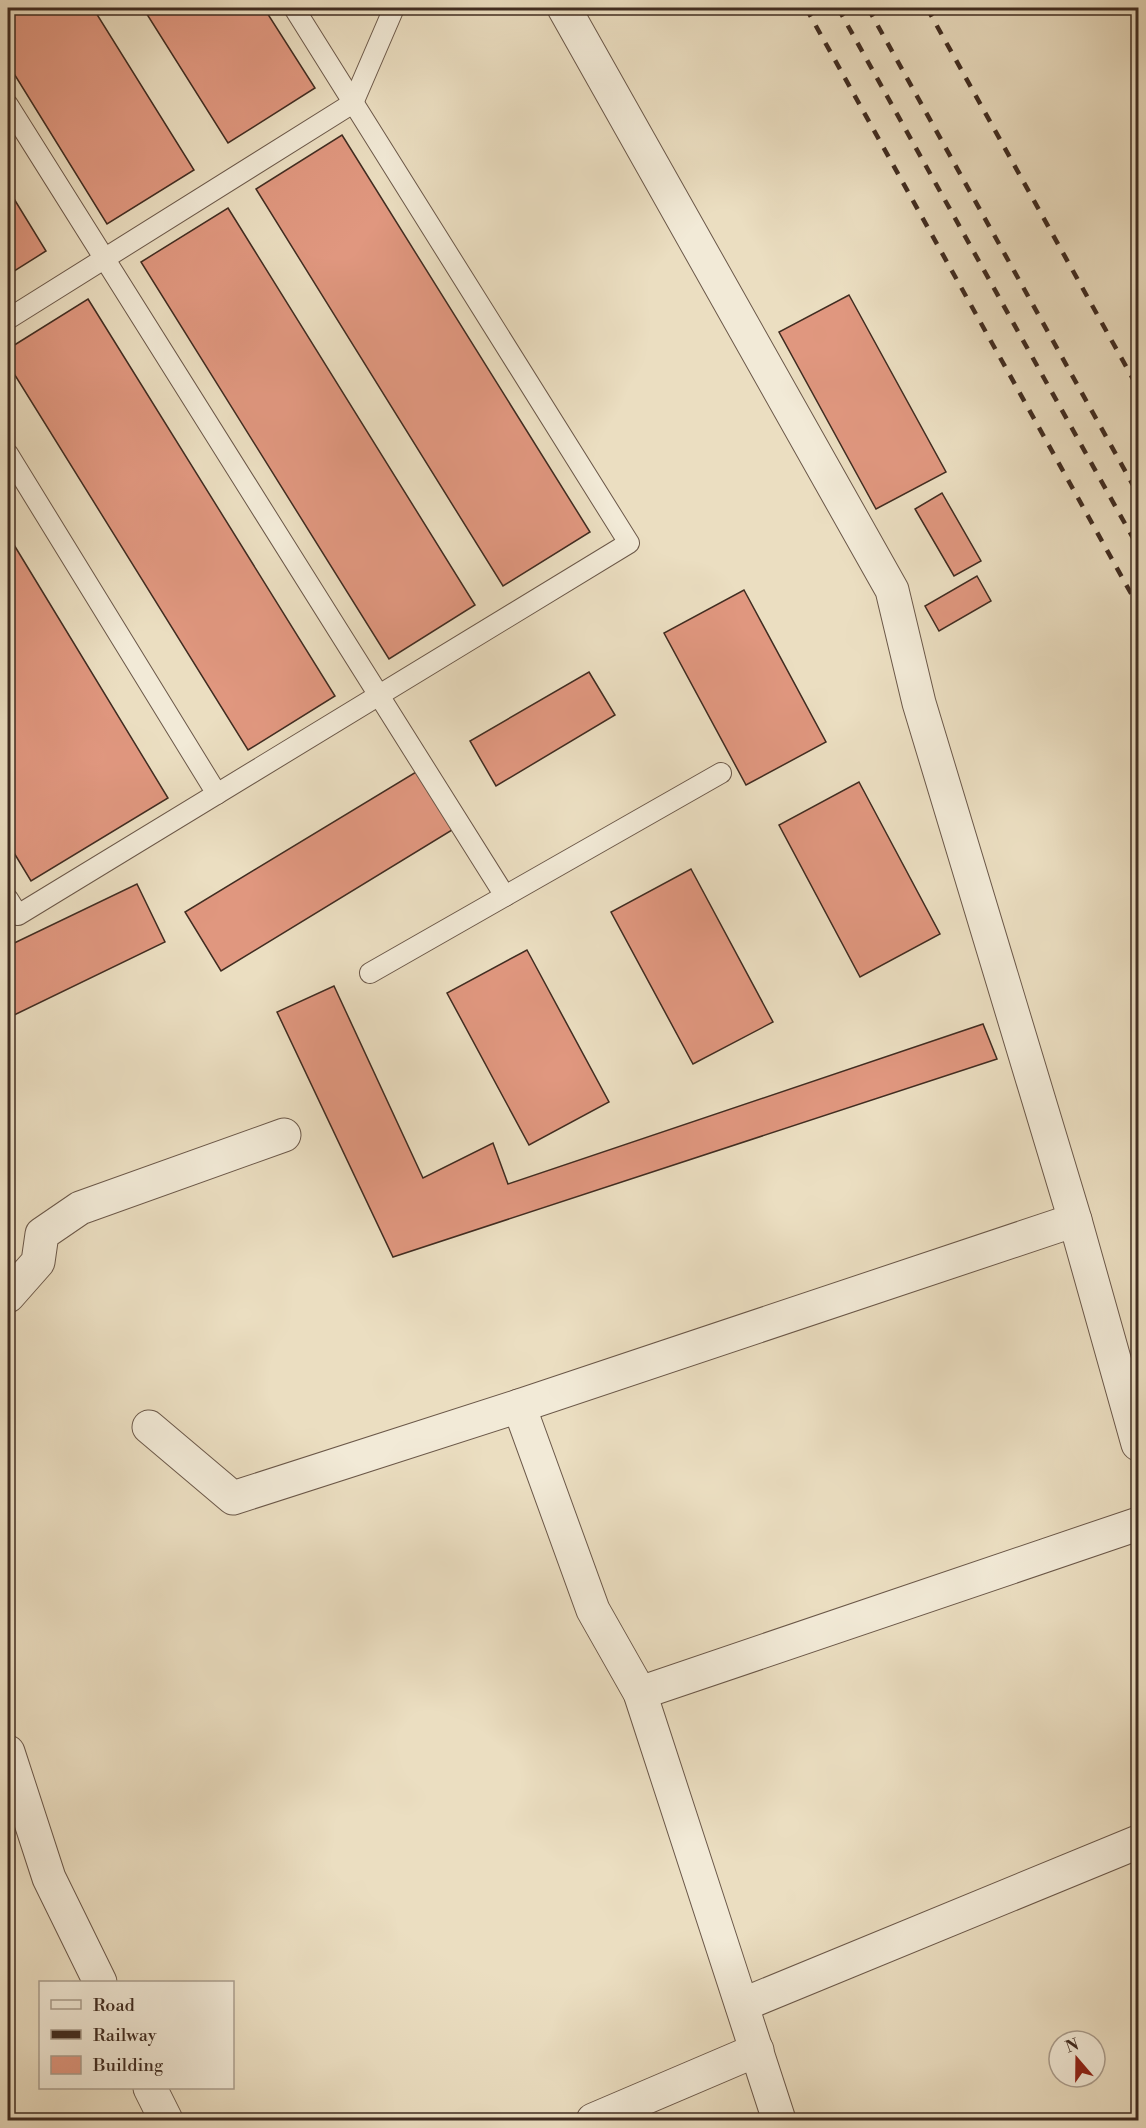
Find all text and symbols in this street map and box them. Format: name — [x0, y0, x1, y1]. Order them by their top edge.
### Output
legend — [39, 1981, 234, 2089]
text: Road — [93, 1994, 136, 2017]
text: Railway — [93, 2024, 157, 2047]
north arrow — [1047, 2029, 1107, 2089]
text: N — [1063, 2034, 1082, 2057]
text: Building — [92, 2054, 164, 2077]

